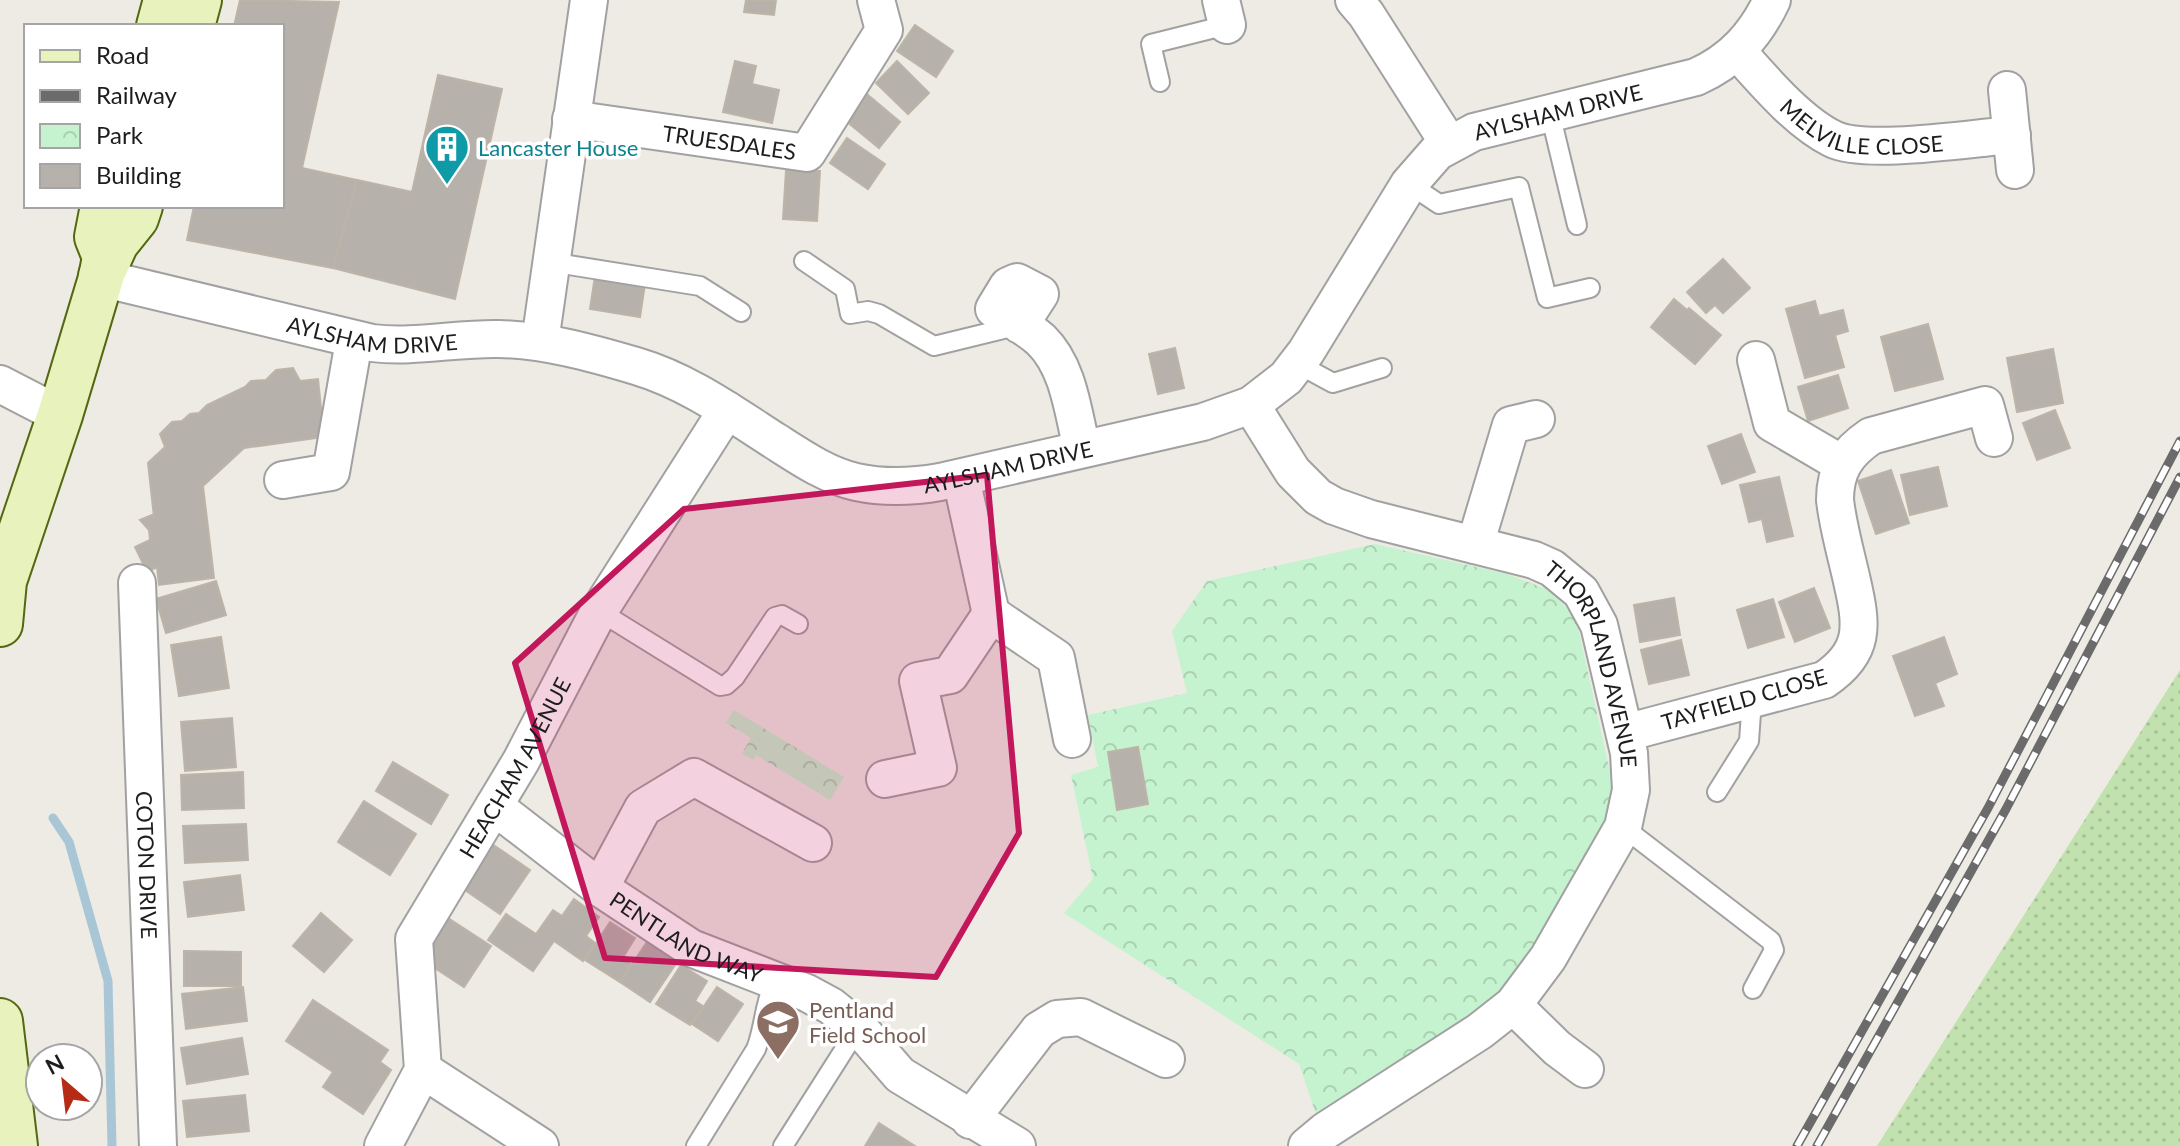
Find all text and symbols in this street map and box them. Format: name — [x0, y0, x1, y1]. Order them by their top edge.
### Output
legend — [24, 24, 284, 208]
text: Road — [96, 40, 149, 69]
street label: AYLSHAM DRIVE — [1471, 77, 1645, 145]
text: Railway — [96, 80, 178, 109]
street label: MELVILLE CLOSE — [1775, 93, 1944, 159]
street label: TRUESDALES — [661, 119, 798, 165]
text: Park — [96, 120, 144, 149]
building icon: Lancaster House — [423, 123, 471, 186]
place label: Lancaster House — [478, 134, 638, 161]
text: Building — [96, 160, 181, 189]
street label: AYLSHAM DRIVE — [284, 310, 459, 358]
street label: AYLSHAM DRIVE — [922, 434, 1095, 498]
street label: THORPLAND AVENUE — [1540, 555, 1643, 768]
street label: TAYFIELD CLOSE — [1658, 662, 1830, 736]
street label: HEACHAM AVENUE — [453, 673, 576, 862]
street label: COTON DRIVE — [131, 790, 164, 939]
street label: PENTLAND WAY — [605, 885, 767, 988]
place label: Pentland Field School — [809, 996, 926, 1048]
school or university icon: Pentland Field School — [754, 998, 802, 1061]
north arrow — [24, 1042, 104, 1122]
text: N — [41, 1048, 68, 1080]

